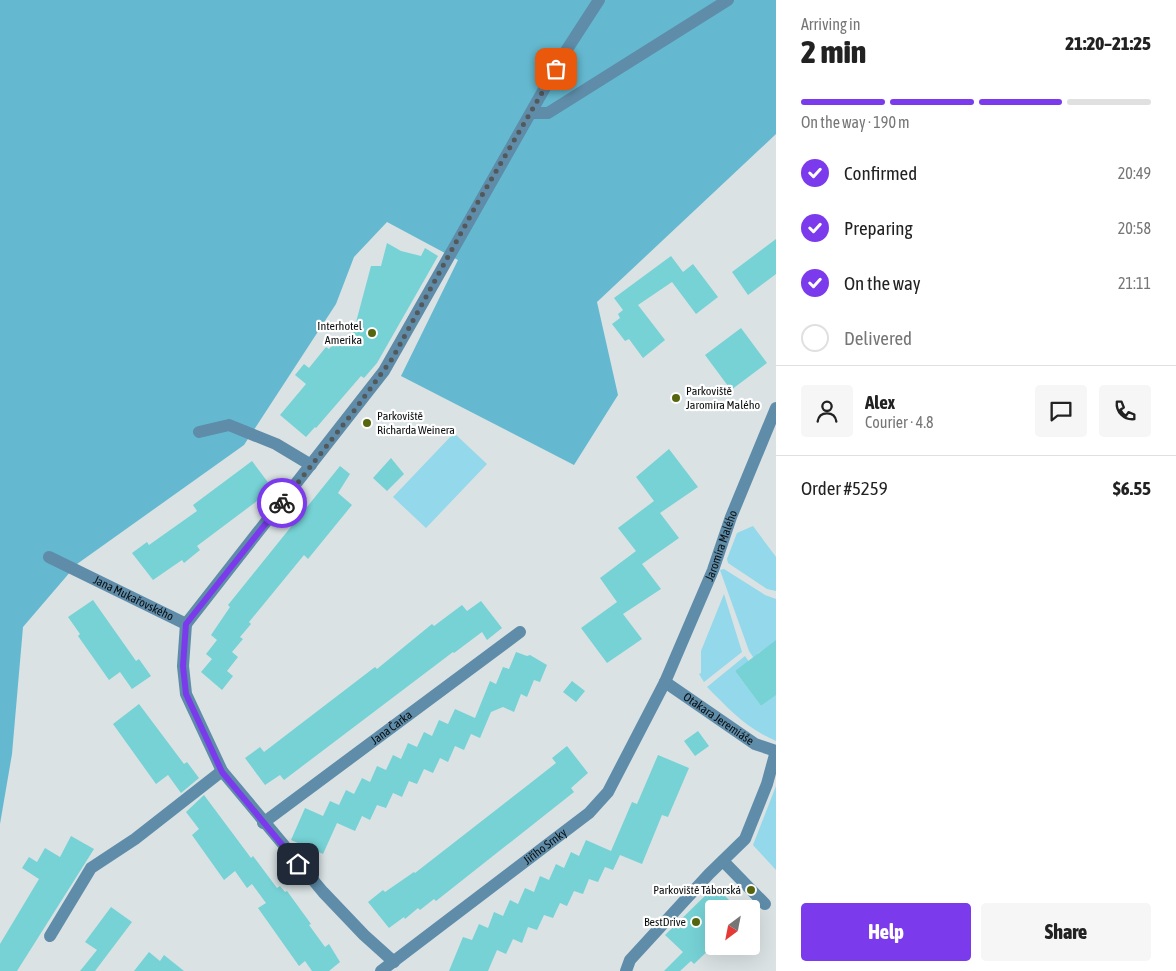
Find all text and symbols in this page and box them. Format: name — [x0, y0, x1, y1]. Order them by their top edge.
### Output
text: Arriving in — [801, 15, 861, 33]
text: 21:20–21:25 — [1065, 32, 1151, 54]
text: 2 min — [801, 33, 866, 70]
pin — [535, 48, 577, 90]
icon: bag — [542, 55, 570, 83]
text: On the way · 190 m — [801, 113, 910, 131]
icon: check — [801, 159, 829, 187]
text: Confirmed — [844, 162, 917, 184]
text: 20:49 — [1118, 164, 1151, 182]
icon: check — [801, 214, 829, 242]
text: Preparing — [844, 217, 913, 239]
text: 20:58 — [1118, 219, 1151, 237]
icon: check — [801, 269, 829, 297]
text: On the way — [844, 272, 921, 294]
text: 21:11 — [1118, 274, 1151, 292]
place label: Interhotel Amerika — [317, 319, 363, 347]
marker: Interhotel Amerika — [366, 327, 378, 339]
text: Delivered — [844, 327, 912, 349]
place label: Parkoviště Jaromíra Malého — [686, 384, 760, 412]
button: person — [801, 385, 853, 437]
button: chat — [1035, 385, 1087, 437]
button: phone — [1099, 385, 1151, 437]
text: Alex — [865, 391, 895, 413]
marker: Parkoviště Jaromíra Malého — [670, 392, 682, 404]
place label: Parkoviště Richarda Weinera — [377, 409, 455, 437]
text: Courier · 4.8 — [865, 413, 934, 431]
marker: Parkoviště Richarda Weinera — [361, 417, 373, 429]
text: Order #5259 — [801, 477, 888, 499]
text: $6.55 — [1113, 477, 1151, 499]
courier — [257, 478, 307, 528]
icon: bike — [268, 489, 296, 517]
street label: Jaromíra Malého — [702, 508, 740, 583]
street label: Jana Mukařovského — [91, 573, 176, 624]
street label: Otakara Jeremiáše — [681, 690, 756, 748]
street label: Jana Čarka — [368, 708, 415, 747]
street label: Jiřího Srnky — [521, 825, 569, 867]
pin — [277, 843, 319, 885]
icon: home — [284, 850, 312, 878]
place label: Parkoviště Táborská — [653, 883, 741, 897]
marker: Parkoviště Táborská — [745, 884, 757, 896]
north arrow — [705, 900, 760, 955]
map controls — [705, 900, 760, 955]
button: Help — [801, 903, 971, 961]
button: Share — [981, 903, 1151, 961]
place label: BestDrive — [644, 915, 686, 929]
marker: BestDrive — [690, 916, 702, 928]

